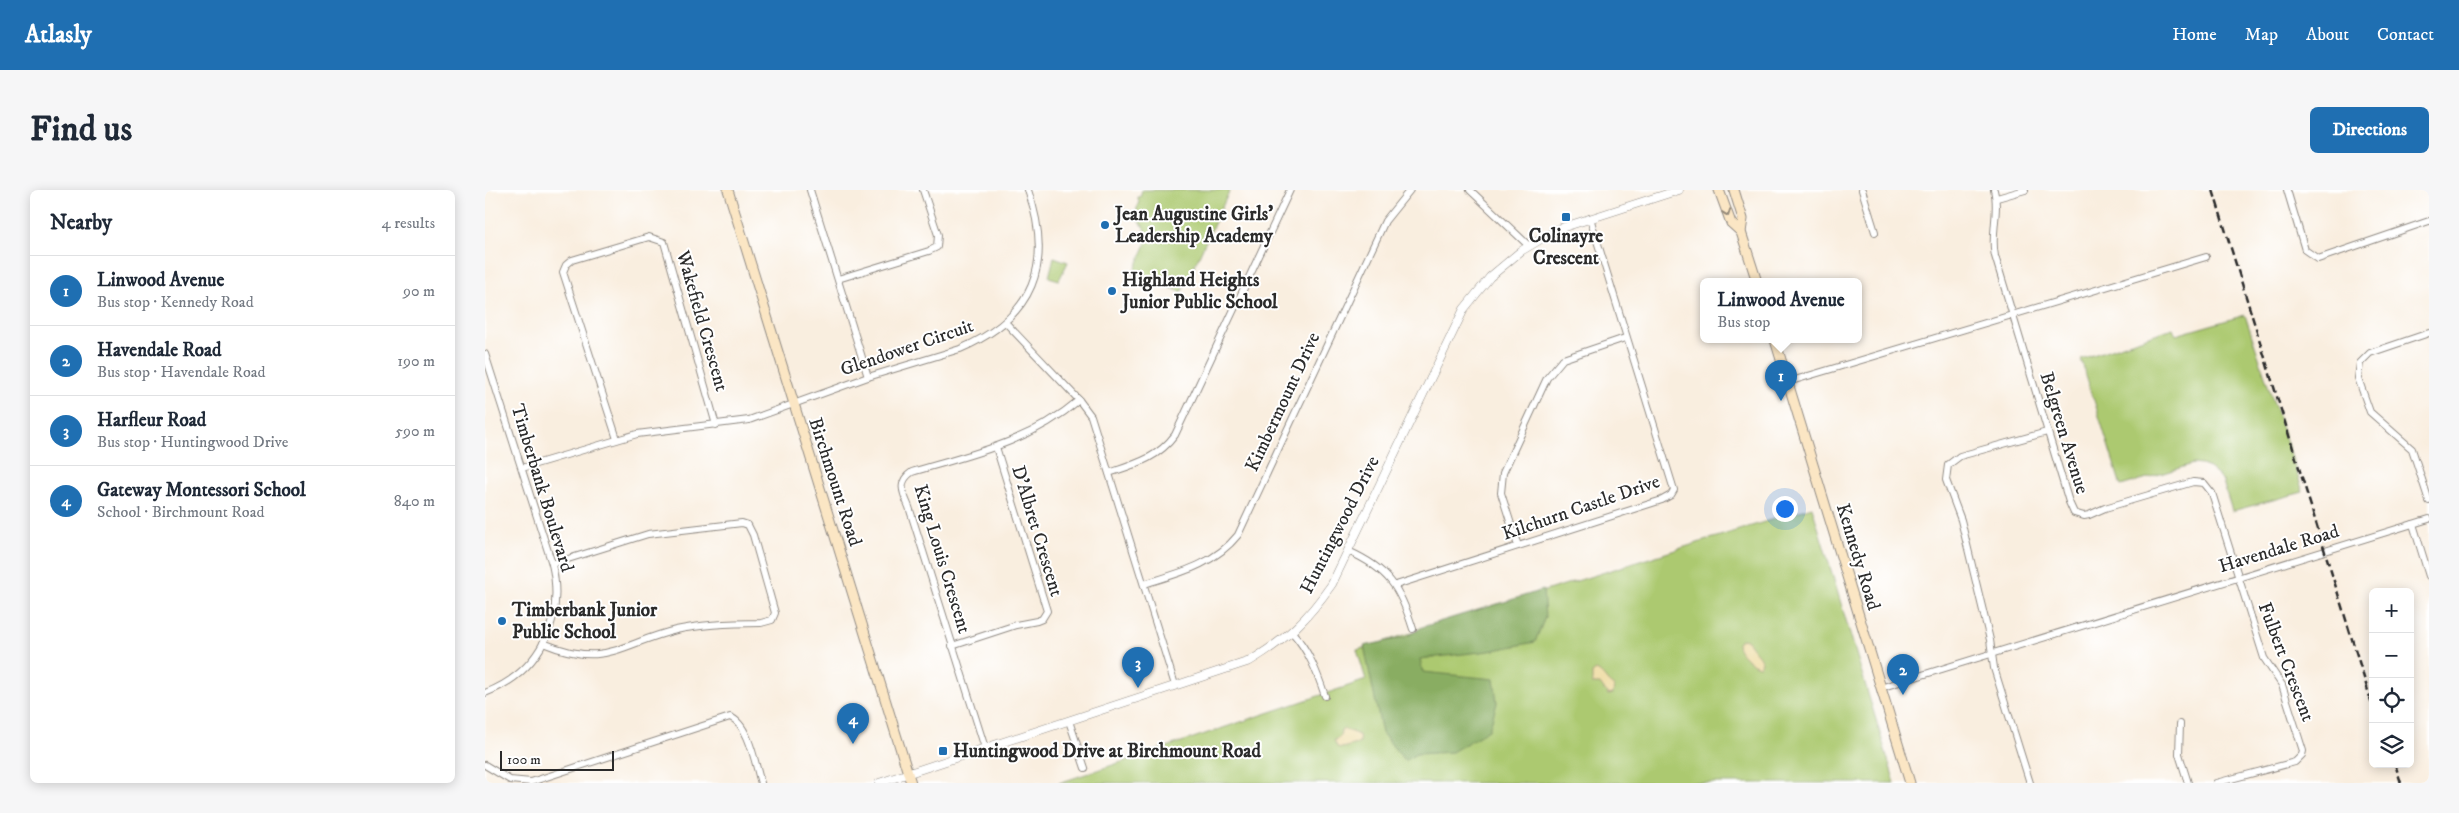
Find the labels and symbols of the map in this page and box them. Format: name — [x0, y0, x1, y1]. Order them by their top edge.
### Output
place label: Jean Augustine Girls' Leadership Academy — [1113, 203, 1274, 248]
one-way arrow — [1721, 208, 1731, 217]
marker: Colinayre Crescent — [1560, 211, 1572, 223]
marker: Jean Augustine Girls' Leadership Academy — [1099, 219, 1111, 231]
place label: Colinayre Crescent — [1529, 225, 1603, 270]
street label: Wakefield Crescent — [671, 247, 733, 394]
place label: Highland Heights Junior Public School — [1120, 269, 1278, 314]
marker: Highland Heights Junior Public School — [1106, 285, 1118, 297]
street label: Glendower Circuit — [837, 314, 977, 382]
street label: Kimbermount Drive — [1241, 329, 1325, 475]
pin: 1 — [1765, 360, 1797, 401]
street label: Belgreen Avenue — [2035, 369, 2094, 497]
street label: Timberbank Boulevard — [505, 401, 579, 575]
street label: Birchmount Road — [803, 415, 867, 550]
street label: Huntingwood Drive — [1295, 452, 1385, 598]
street label: D'Albret Crescent — [1006, 463, 1068, 599]
street label: Kilchurn Castle Drive — [1499, 470, 1663, 546]
street label: King Louis Crescent — [908, 482, 976, 636]
your location — [1772, 496, 1798, 522]
street label: Kennedy Road — [1831, 501, 1885, 614]
street label: Havendale Road — [2216, 520, 2342, 578]
place label: Timberbank Junior Public School — [511, 599, 658, 644]
street label: Fulbert Crescent — [2253, 599, 2319, 725]
marker: Timberbank Junior Public School — [496, 615, 508, 627]
pin: 3 — [1122, 647, 1154, 688]
pin: 2 — [1887, 654, 1919, 695]
pin: 4 — [837, 703, 869, 744]
place label: Huntingwood Drive at Birchmount Road — [953, 740, 1261, 763]
marker: Huntingwood Drive at Birchmount Road — [937, 745, 949, 757]
scale bar — [500, 748, 614, 771]

